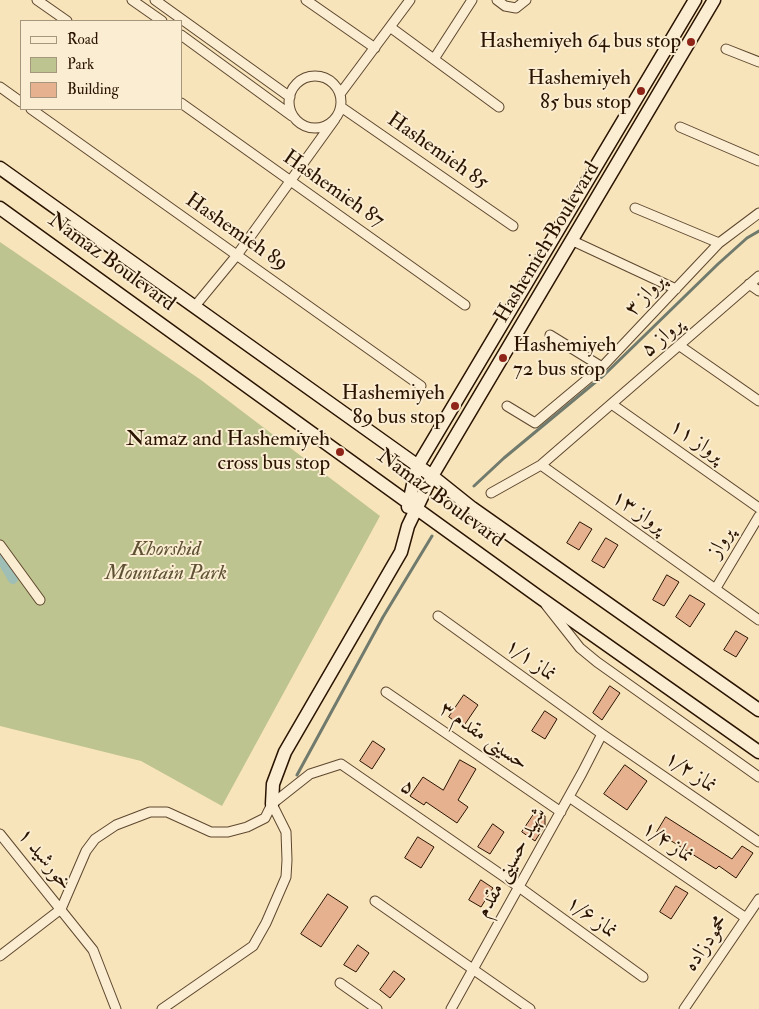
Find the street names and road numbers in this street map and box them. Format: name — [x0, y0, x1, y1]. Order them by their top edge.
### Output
street label: Hashemieh 85 — [382, 108, 492, 196]
street label: Hashemieh 87 — [277, 146, 389, 234]
street label: Hashemieh Boulevard — [490, 158, 606, 328]
street label: Hashemieh 89 — [180, 188, 292, 278]
street label: Namaz Boulevard — [43, 208, 179, 318]
street label: پرواز ۳ — [620, 270, 672, 322]
street label: پرواز ۵ — [637, 313, 689, 363]
street label: پرواز ۱۱ — [664, 414, 728, 470]
street label: Namaz Boulevard — [372, 444, 508, 554]
street label: پرواز ۱۳ — [606, 485, 670, 541]
street label: پرواز — [703, 523, 741, 563]
street label: نماز ۱/۱ — [500, 634, 560, 688]
street label: حسینی مقدم ۳ — [434, 697, 532, 777]
street label: نماز ۱/۲ — [659, 747, 721, 799]
street label: ۵ — [395, 774, 419, 802]
street label: شهید حسینی مقدم — [471, 803, 553, 923]
street label: نماز ۱/۴ — [636, 817, 698, 869]
street label: خورشید ۱ — [11, 824, 77, 896]
street label: نماز ۱/۶ — [561, 891, 621, 945]
street label: محمودزاده — [679, 911, 735, 977]

